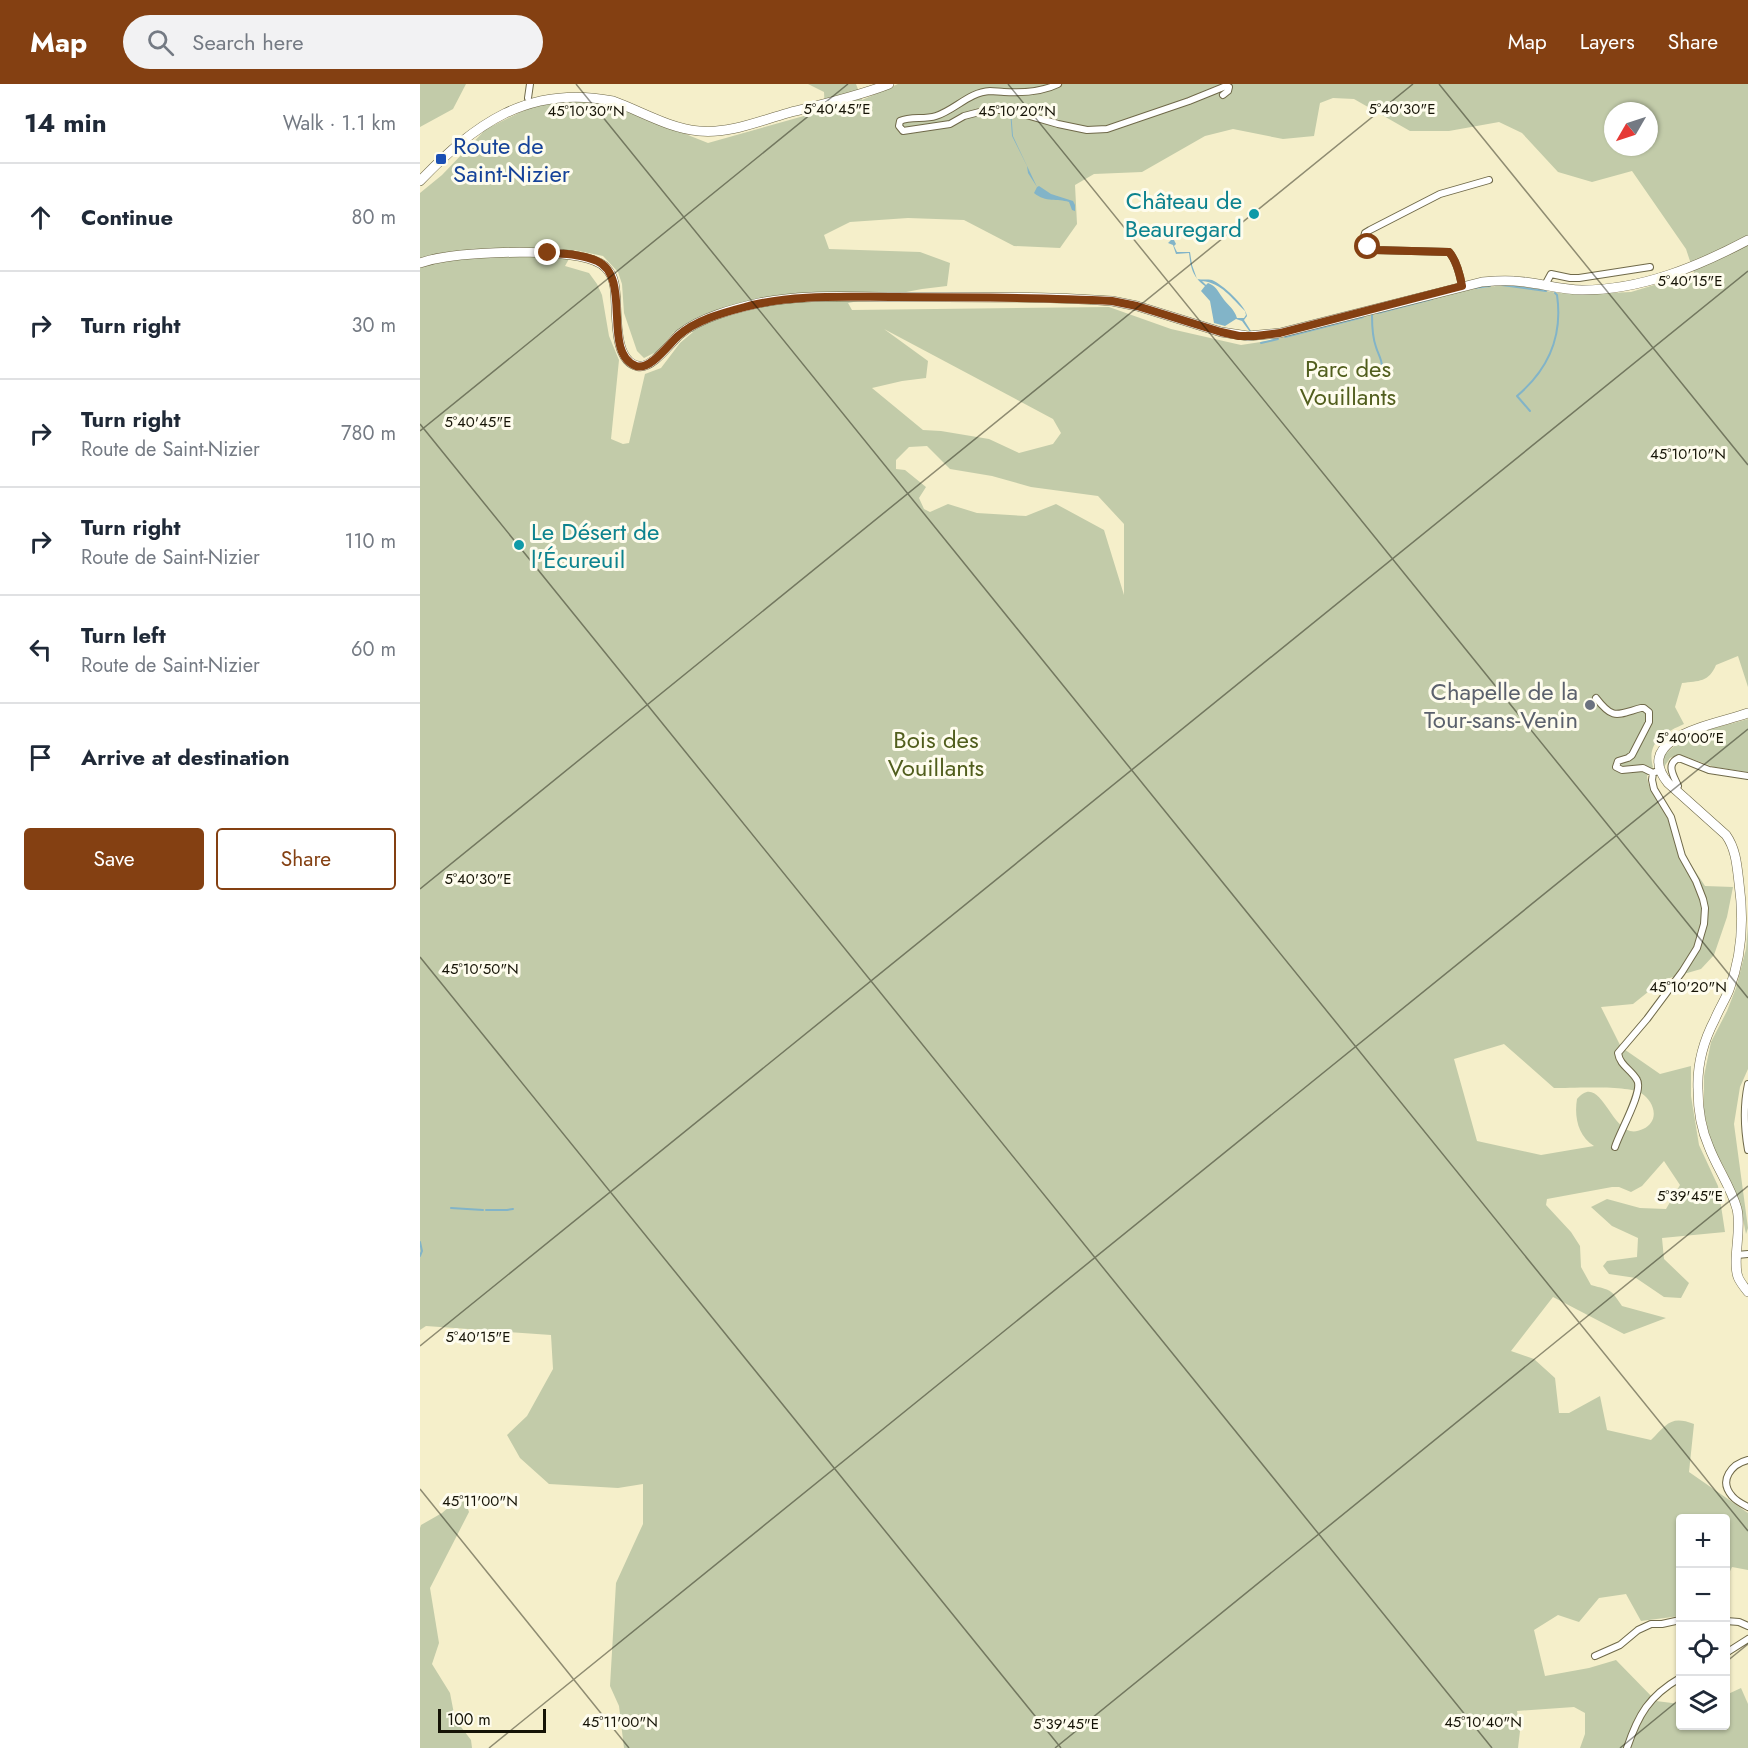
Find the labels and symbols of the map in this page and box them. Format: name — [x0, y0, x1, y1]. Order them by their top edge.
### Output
text: 5°40'45"E — [803, 98, 871, 120]
text: 5°40'30"E — [1368, 98, 1436, 120]
text: 45°10'30"N — [547, 100, 625, 122]
text: 45°10'20"N — [978, 100, 1056, 122]
north arrow — [1604, 102, 1658, 156]
place label: Route de Saint-Nizier — [453, 128, 571, 191]
marker: Route de Saint-Nizier — [434, 152, 448, 166]
place label: Château de Beauregard — [1125, 183, 1242, 246]
marker: Château de Beauregard — [1247, 207, 1261, 221]
route start — [1354, 233, 1380, 259]
route end — [534, 239, 560, 265]
text: 5°40'15"E — [1657, 270, 1723, 292]
park label: Parc des Vouillants — [1300, 351, 1396, 414]
text: 5°40'45"E — [444, 411, 512, 433]
text: 45°10'10"N — [1650, 443, 1726, 465]
place label: Le Désert de l'Écureuil — [531, 514, 659, 577]
marker: Le Désert de l'Écureuil — [512, 538, 526, 552]
place label: Chapelle de la Tour-sans-Venin — [1424, 674, 1578, 737]
marker: Chapelle de la Tour-sans-Venin — [1583, 698, 1597, 712]
park label: Bois des Vouillants — [888, 722, 984, 785]
text: 5°40'00"E — [1656, 727, 1724, 749]
text: 5°40'30"E — [444, 868, 512, 890]
text: 45°10'50"N — [441, 958, 519, 980]
text: 45°10'20"N — [1649, 976, 1727, 998]
text: 5°39'45"E — [1657, 1185, 1723, 1207]
text: 5°40'15"E — [445, 1326, 511, 1348]
text: 45°11'00"N — [442, 1490, 518, 1512]
scale bar — [438, 1706, 546, 1734]
text: 45°11'00"N — [582, 1711, 658, 1733]
text: 45°10'40"N — [1444, 1711, 1522, 1733]
text: 5°39'45"E — [1033, 1713, 1099, 1735]

